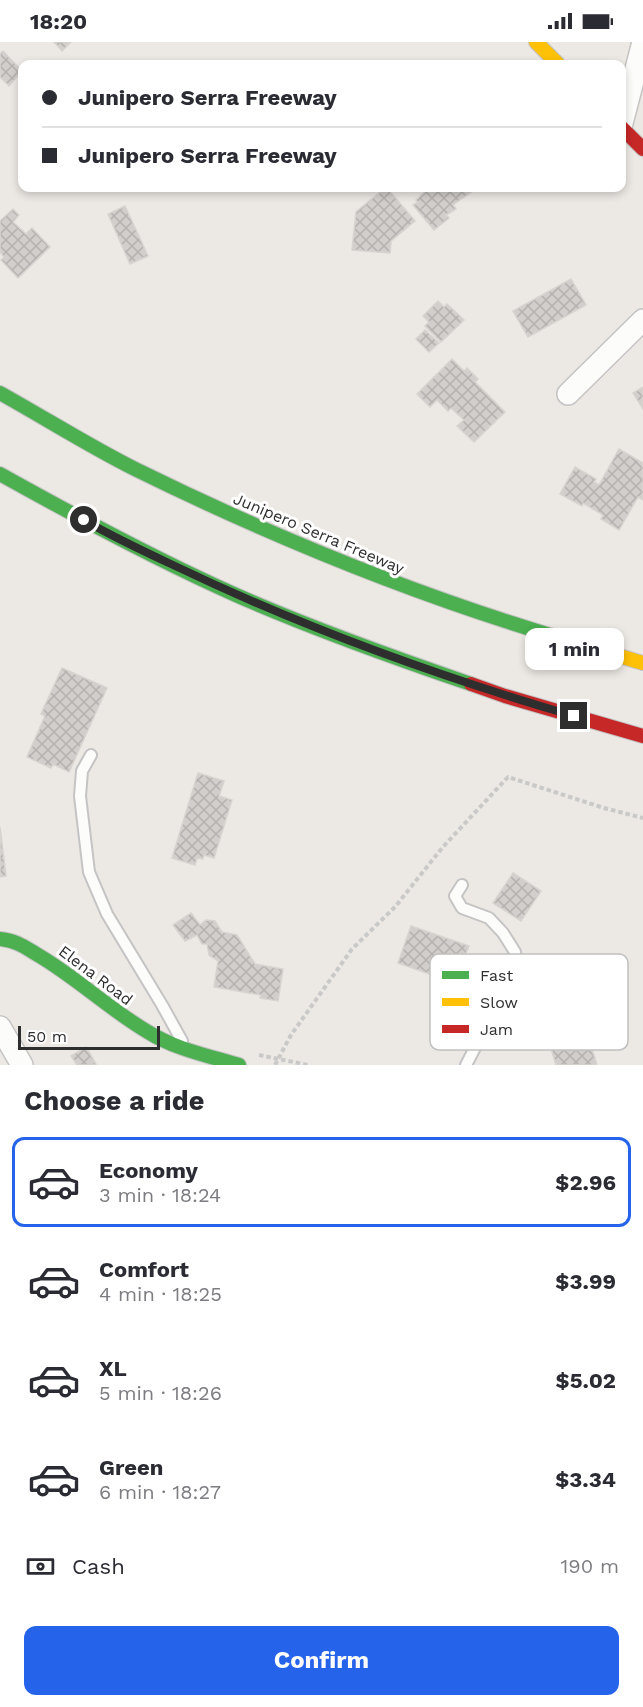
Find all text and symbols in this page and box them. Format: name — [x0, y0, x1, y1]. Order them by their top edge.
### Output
text: 18:20 — [30, 9, 87, 34]
text: Junipero Serra Freeway — [78, 85, 337, 110]
text: Junipero Serra Freeway — [78, 143, 337, 168]
street label: Junipero Serra Freeway — [231, 489, 408, 578]
route start — [70, 506, 97, 533]
callout: 1 min — [524, 629, 624, 671]
text: 1 min — [549, 637, 600, 661]
route end — [560, 702, 587, 729]
street label: Elena Road — [55, 941, 136, 1009]
legend — [430, 954, 628, 1050]
text: Fast — [480, 966, 513, 985]
text: Slow — [480, 993, 518, 1012]
text: Jam — [480, 1020, 513, 1039]
scale bar — [18, 1023, 160, 1050]
text: 50 m — [27, 1027, 67, 1046]
text: Choose a ride — [24, 1085, 204, 1117]
icon: car — [27, 1155, 81, 1209]
text: Economy — [99, 1158, 198, 1183]
text: $2.96 — [555, 1170, 616, 1195]
text: 3 min · 18:24 — [99, 1183, 221, 1207]
icon: car — [27, 1254, 81, 1308]
text: Comfort — [99, 1257, 189, 1282]
text: $3.99 — [555, 1269, 616, 1294]
text: 4 min · 18:25 — [99, 1282, 222, 1306]
icon: car — [27, 1353, 81, 1407]
text: XL — [99, 1356, 127, 1381]
text: $5.02 — [556, 1368, 616, 1393]
text: 5 min · 18:26 — [99, 1381, 222, 1405]
icon: car — [27, 1452, 81, 1506]
text: Green — [99, 1455, 163, 1480]
text: $3.34 — [555, 1467, 616, 1492]
text: 6 min · 18:27 — [99, 1480, 221, 1504]
icon: cash — [24, 1550, 57, 1583]
text: Cash — [72, 1554, 125, 1579]
text: 190 m — [561, 1554, 619, 1578]
button: Confirm — [24, 1626, 619, 1695]

